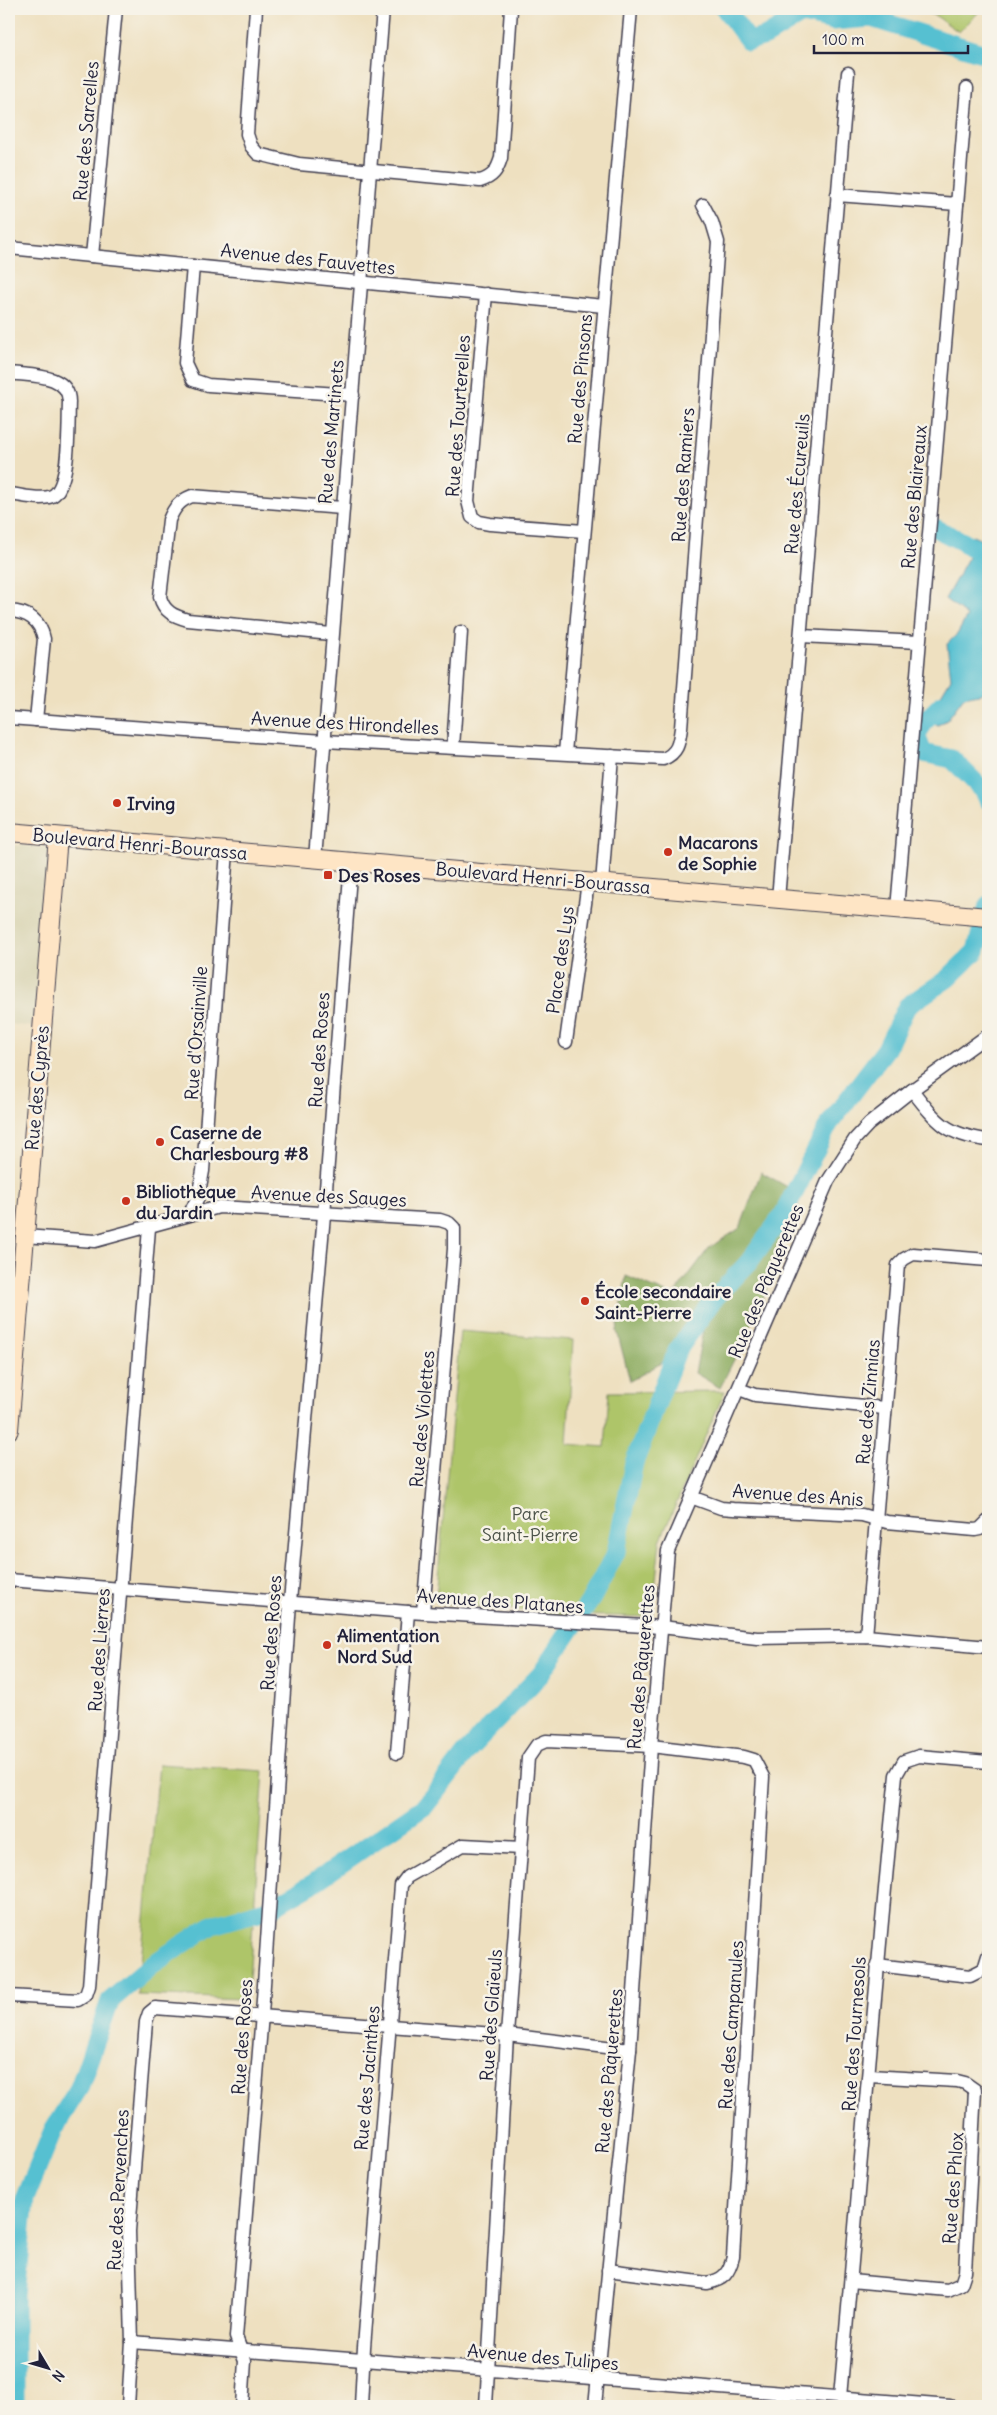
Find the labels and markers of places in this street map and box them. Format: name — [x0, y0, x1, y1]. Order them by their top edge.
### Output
place label: Irving — [127, 792, 175, 815]
marker: Irving — [111, 797, 123, 809]
place label: Macarons de Sophie — [678, 831, 758, 875]
marker: Macarons de Sophie — [662, 846, 674, 858]
place label: Des Roses — [338, 864, 420, 887]
marker: Des Roses — [322, 869, 334, 881]
place label: Caserne de Charlesbourg #8 — [170, 1121, 309, 1165]
marker: Caserne de Charlesbourg #8 — [154, 1136, 166, 1148]
place label: Bibliothèque du Jardin — [136, 1180, 236, 1224]
marker: Bibliothèque du Jardin — [120, 1195, 132, 1207]
place label: École secondaire Saint-Pierre — [595, 1280, 732, 1324]
marker: École secondaire Saint-Pierre — [579, 1295, 591, 1307]
place label: Alimentation Nord Sud — [337, 1624, 440, 1668]
marker: Alimentation Nord Sud — [321, 1639, 333, 1651]

